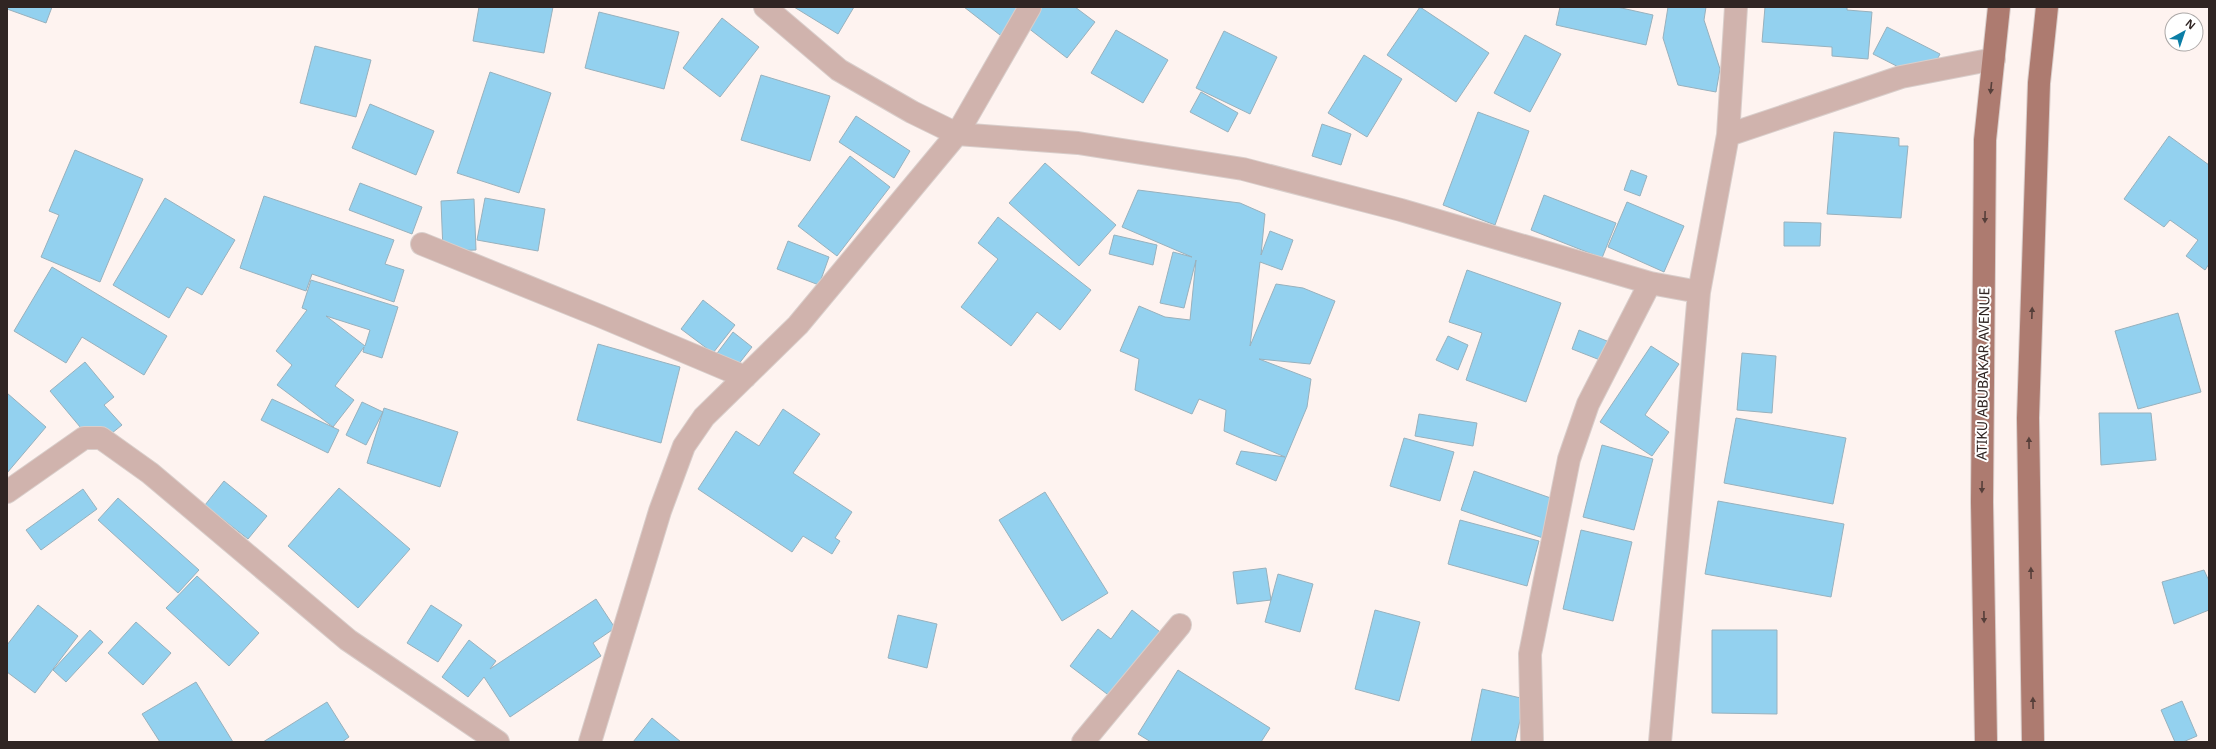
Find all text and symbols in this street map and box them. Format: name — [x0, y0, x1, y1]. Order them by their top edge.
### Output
north arrow — [2164, 12, 2204, 52]
text: N — [2182, 15, 2199, 33]
one-way arrow — [1988, 82, 1994, 94]
one-way arrow — [1982, 211, 1988, 224]
street label: ATIKU ABUBAKAR AVENUE — [1971, 288, 1994, 460]
one-way arrow — [2029, 306, 2035, 319]
one-way arrow — [2026, 436, 2032, 449]
one-way arrow — [1979, 481, 1985, 494]
one-way arrow — [2028, 566, 2034, 579]
one-way arrow — [1981, 611, 1987, 624]
one-way arrow — [2030, 696, 2036, 709]

